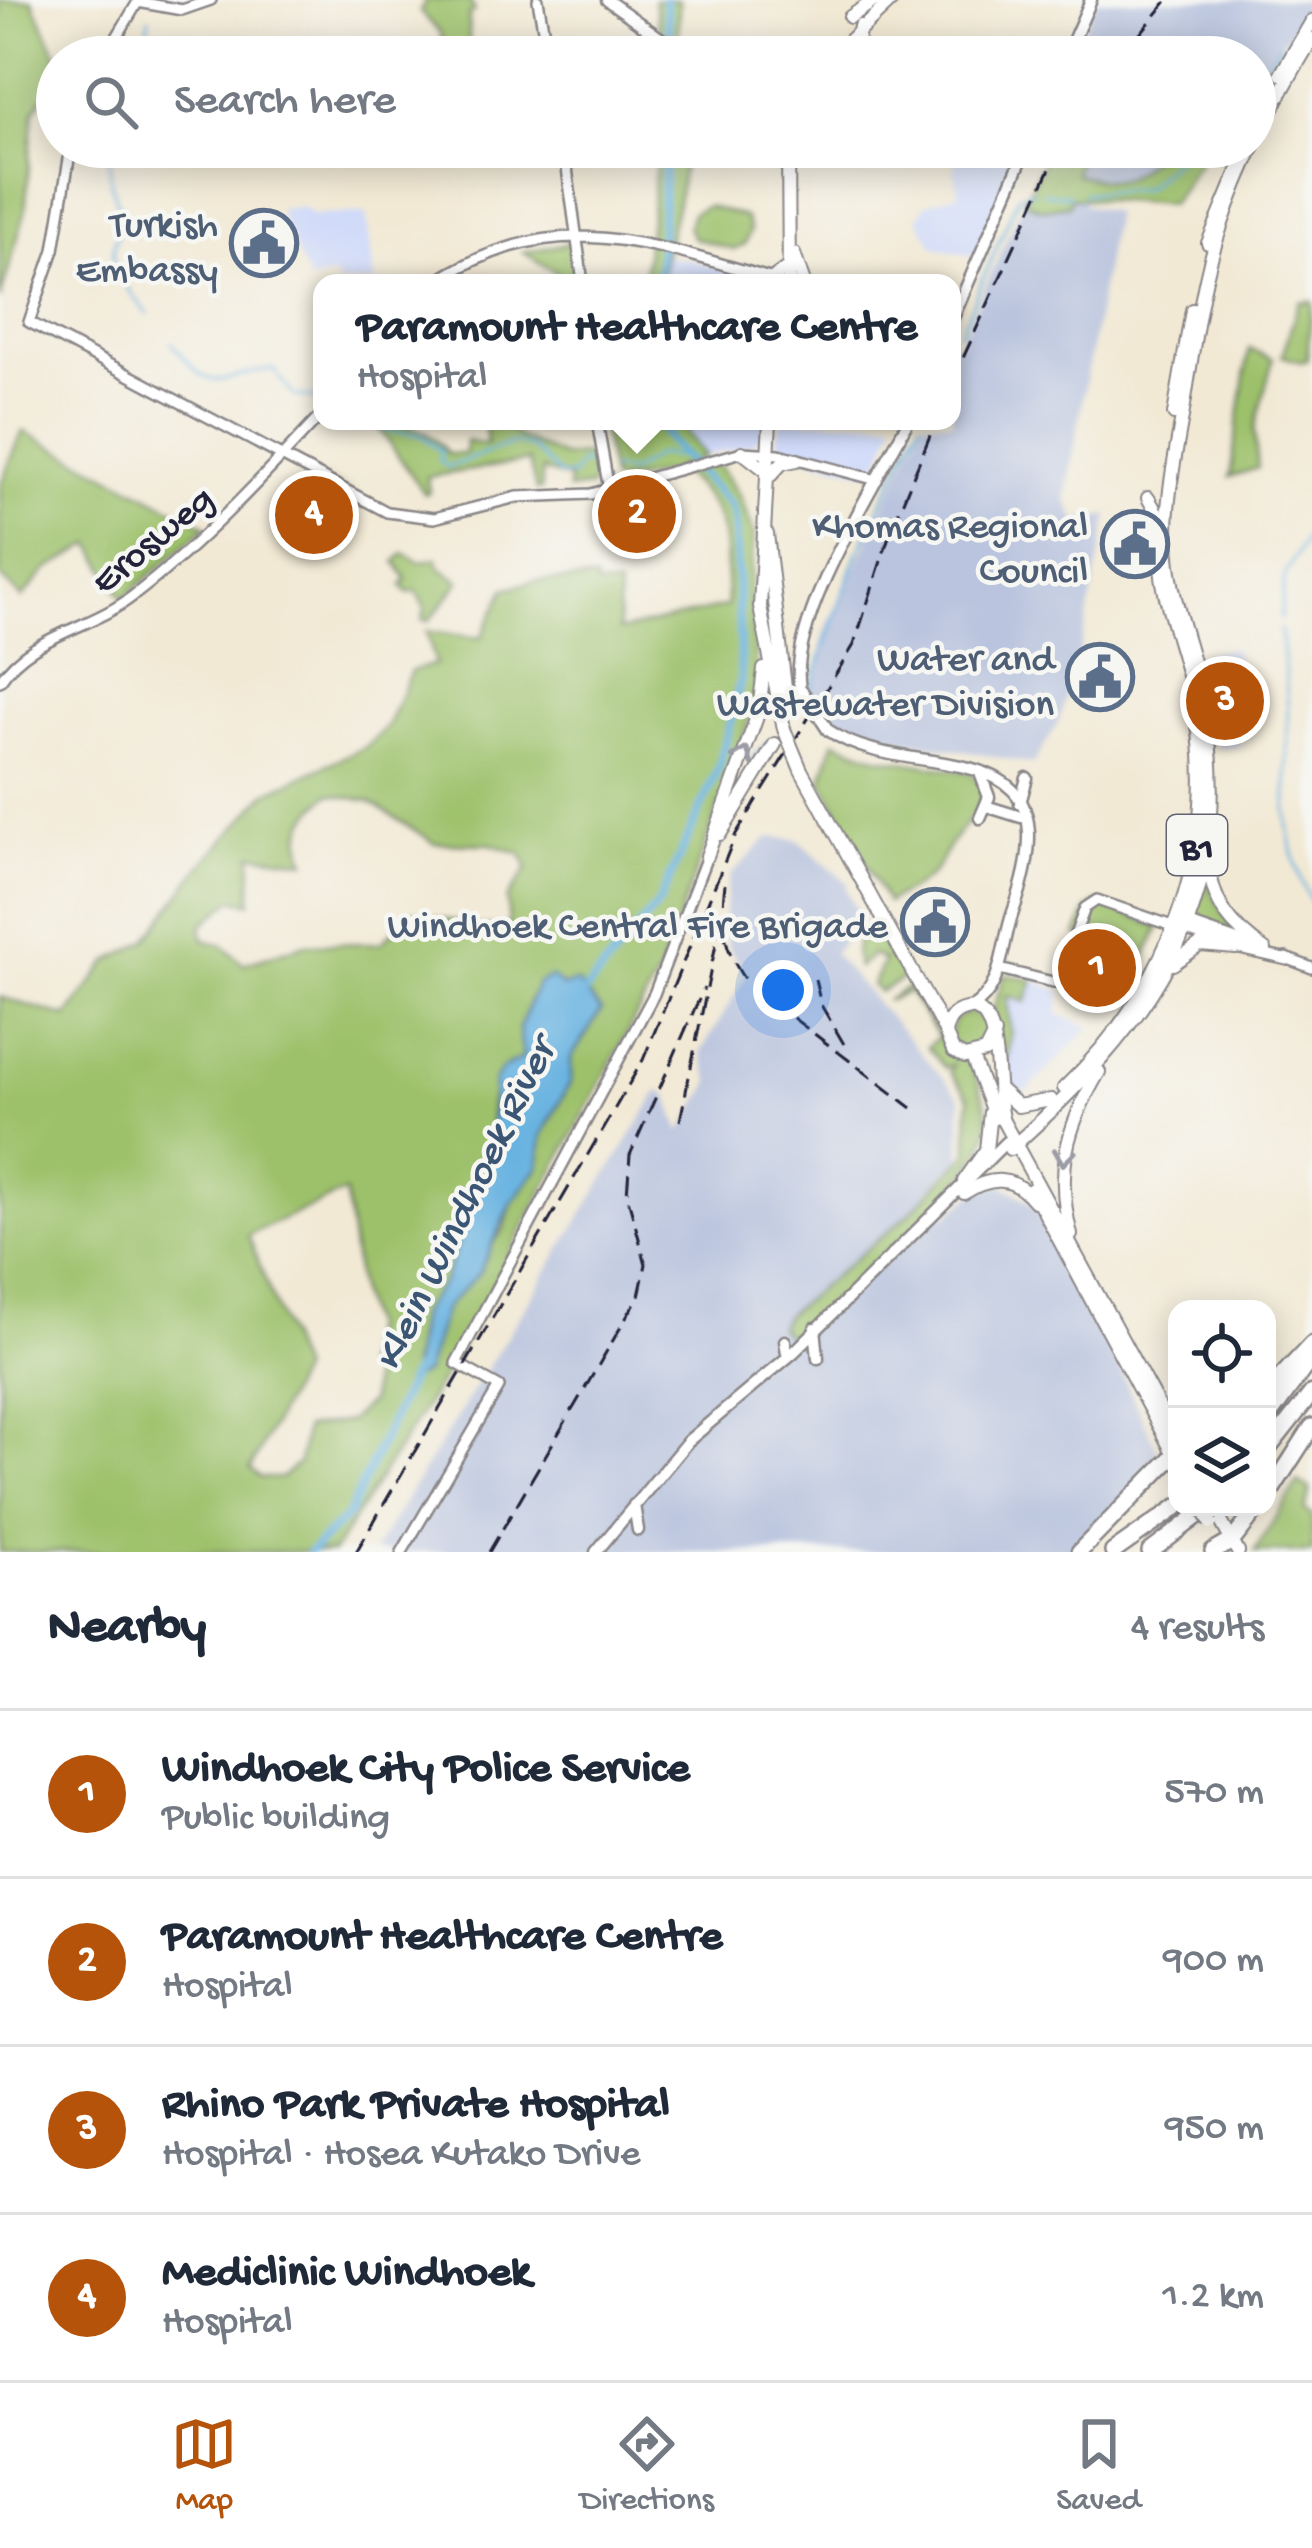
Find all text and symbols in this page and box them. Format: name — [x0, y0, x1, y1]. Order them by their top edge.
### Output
search box — [36, 36, 1276, 168]
icon: search — [78, 69, 144, 135]
text: Search here — [174, 76, 396, 129]
place label: Turkish Embassy — [76, 205, 218, 296]
public building icon: Turkish Embassy — [229, 208, 299, 278]
popup — [313, 274, 961, 430]
text: Paramount Healthcare Centre — [357, 303, 917, 356]
text: Hospital — [357, 356, 487, 402]
pin: 2 — [598, 469, 676, 559]
pin: 4 — [275, 470, 353, 560]
street label: Erosweg — [84, 478, 225, 607]
place label: Khomas Regional Council — [812, 506, 1088, 597]
public building icon: Khomas Regional Council — [1100, 509, 1170, 579]
place label: Water and Wastewater Division — [717, 639, 1057, 730]
public building icon: Water and Wastewater Division — [1065, 642, 1135, 712]
pin: 3 — [1186, 656, 1264, 746]
one-way arrow — [730, 745, 754, 766]
road number: B1 — [1167, 815, 1227, 875]
public building icon: Windhoek Central Fire Brigade — [900, 887, 970, 957]
place label: Windhoek Central Fire Brigade — [387, 906, 889, 952]
pin: 1 — [1058, 923, 1136, 1013]
your location — [753, 960, 813, 1020]
water label: Klein Windhoek River — [366, 1025, 573, 1380]
one-way arrow — [1052, 1148, 1078, 1167]
map controls — [1168, 1300, 1276, 1516]
button: locate — [1168, 1300, 1276, 1408]
button: layers — [1168, 1408, 1276, 1516]
text: Nearby — [48, 1600, 206, 1660]
text: 4 results — [1131, 1607, 1264, 1653]
text: Windhoek City Police Service — [162, 1744, 690, 1797]
text: 1 — [79, 1771, 95, 1817]
text: 570 m — [1164, 1771, 1264, 1817]
text: Public building — [162, 1797, 390, 1843]
text: Paramount Healthcare Centre — [162, 1912, 723, 1965]
text: 2 — [77, 1939, 97, 1985]
text: 900 m — [1163, 1939, 1264, 1985]
text: Hospital — [162, 1965, 293, 2011]
text: Rhino Park Private Hospital — [162, 2080, 670, 2133]
text: 3 — [77, 2107, 97, 2153]
text: 950 m — [1165, 2107, 1264, 2153]
text: Hospital · Hosea Kutako Drive — [162, 2133, 641, 2179]
text: Mediclinic Windhoek — [162, 2248, 531, 2301]
text: 4 — [78, 2275, 96, 2321]
text: 1.2 km — [1163, 2275, 1264, 2321]
text: Hospital — [162, 2301, 293, 2347]
tab: Map — [171, 2411, 237, 2521]
tab: Directions — [580, 2411, 714, 2521]
tab: Saved — [1056, 2411, 1141, 2521]

